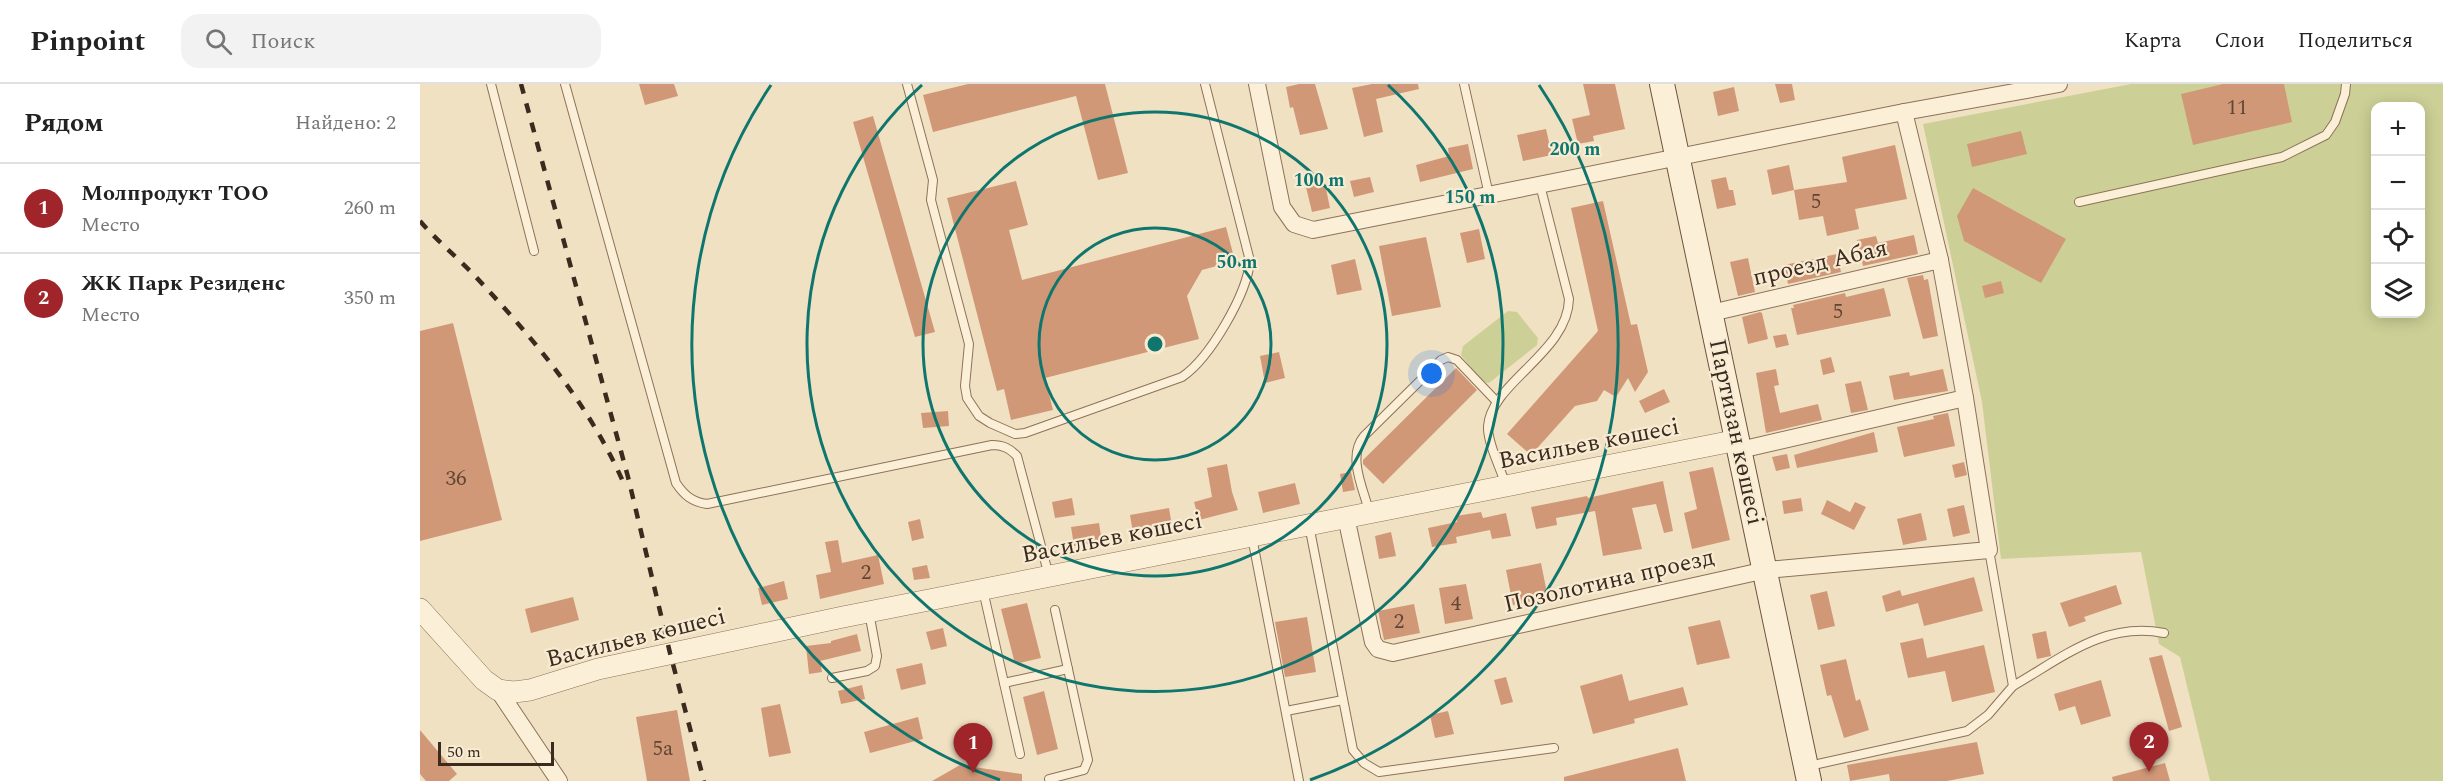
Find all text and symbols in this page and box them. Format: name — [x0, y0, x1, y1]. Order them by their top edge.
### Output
search box — [181, 14, 601, 68]
text: Pinpoint — [30, 20, 145, 63]
icon: search — [202, 25, 235, 58]
text: Поиск — [250, 25, 316, 58]
text: Карта — [2124, 25, 2181, 57]
text: Слои — [2214, 25, 2265, 57]
text: Поделиться — [2298, 25, 2413, 57]
house number: 11 — [2227, 92, 2248, 124]
map controls — [2371, 102, 2425, 318]
button: + — [2371, 102, 2425, 156]
text: Рядом — [24, 103, 104, 143]
text: Найдено: 2 — [295, 108, 396, 138]
text: 200 m — [1549, 136, 1601, 163]
button: − — [2371, 156, 2425, 210]
text: 100 m — [1293, 167, 1345, 194]
text: Молпродукт ТОО — [81, 177, 269, 210]
text: 150 m — [1444, 184, 1496, 211]
house number: 5 — [1811, 186, 1821, 218]
text: 1 — [38, 193, 49, 223]
text: 260 m — [344, 193, 396, 223]
text: Место — [81, 210, 140, 240]
button: locate — [2371, 210, 2425, 264]
street label: проезд Абая — [1749, 230, 1891, 296]
text: 50 m — [1217, 249, 1257, 276]
button: layers — [2371, 264, 2425, 318]
text: ЖК Парк Резиденс — [81, 267, 285, 300]
text: 2 — [38, 283, 49, 313]
text: 350 m — [344, 283, 396, 313]
house number: 5 — [1833, 296, 1843, 328]
text: Место — [81, 300, 140, 330]
centre of rings — [1145, 334, 1165, 354]
street label: Партизан көшесі — [1699, 336, 1773, 528]
your location — [1417, 359, 1446, 388]
street label: Васильев көшесі — [1495, 409, 1683, 479]
house number: 36 — [446, 463, 467, 495]
street label: Васильев көшесі — [1018, 503, 1206, 573]
street label: Позолотина проезд — [1500, 539, 1718, 623]
house number: 2 — [861, 557, 871, 589]
house number: 4 — [1451, 588, 1462, 620]
street label: Васильев көшесі — [543, 598, 729, 678]
house number: 2 — [1394, 606, 1404, 638]
pin: 2 — [2130, 722, 2168, 772]
pin: 1 — [954, 724, 992, 773]
house number: 5а — [653, 733, 674, 765]
scale bar — [438, 739, 554, 766]
text: 50 m — [447, 740, 481, 764]

